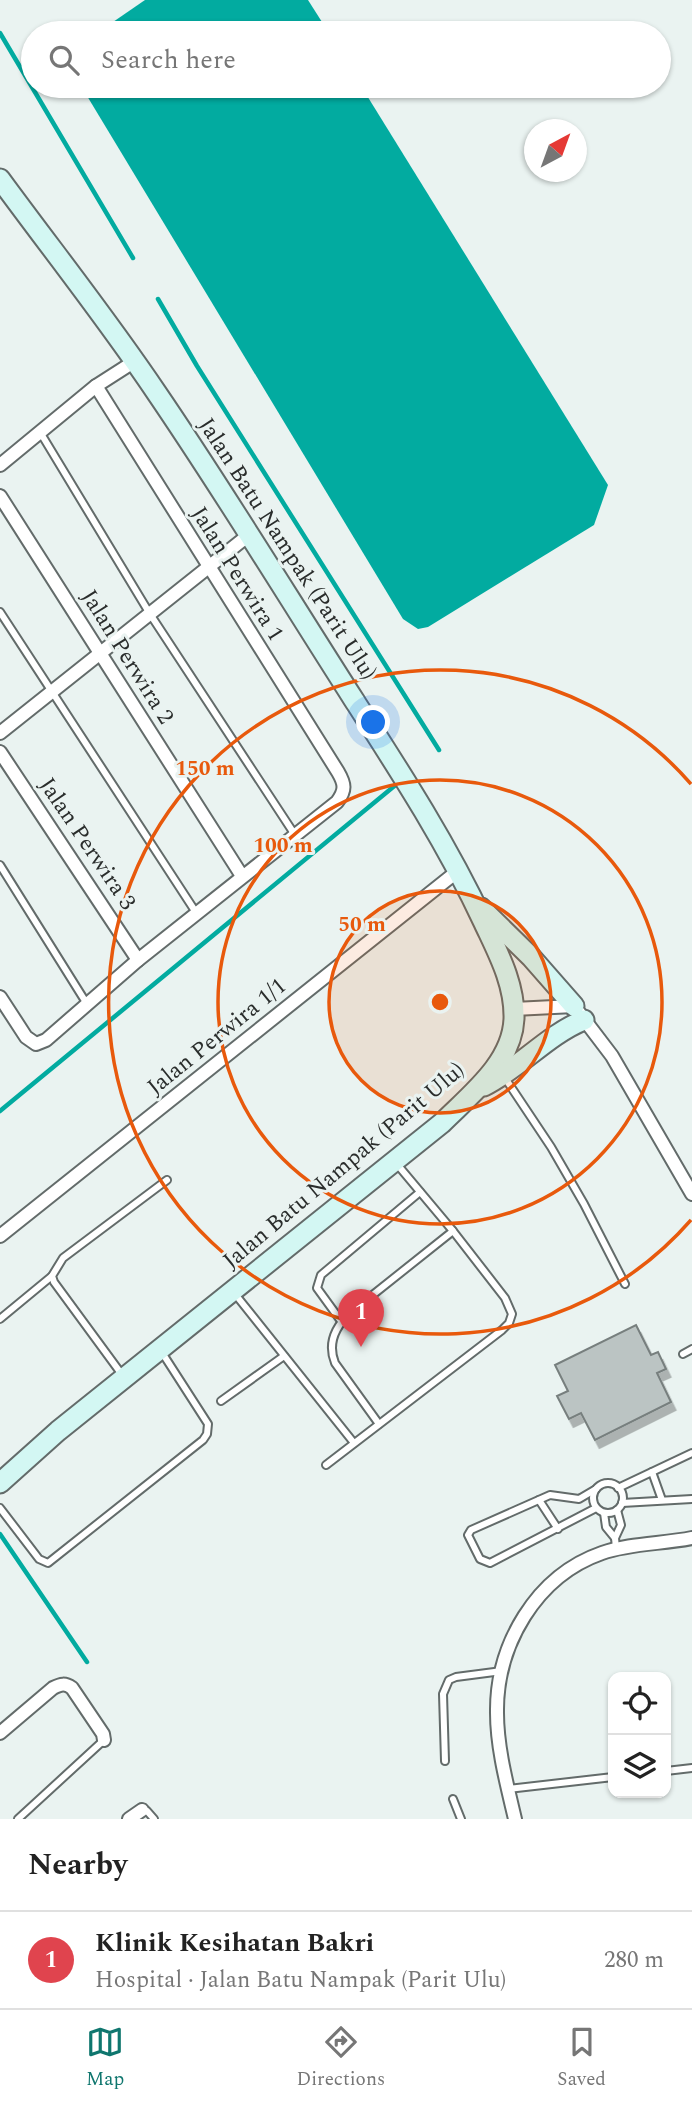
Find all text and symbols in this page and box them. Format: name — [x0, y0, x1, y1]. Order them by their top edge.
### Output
search box — [21, 21, 671, 98]
text: Search here — [101, 40, 236, 80]
icon: search — [45, 41, 83, 79]
north arrow — [524, 119, 587, 182]
street label: Jalan Batu Nampak (Parit Ulu) — [189, 411, 385, 687]
street label: Jalan Perwira 1 — [182, 500, 292, 648]
street label: Jalan Perwira 2 — [72, 583, 182, 731]
your location — [356, 705, 390, 739]
text: 150 m — [175, 753, 235, 785]
street label: Jalan Perwira 3 — [30, 771, 144, 917]
text: 100 m — [253, 830, 313, 862]
text: 50 m — [338, 909, 386, 941]
street label: Jalan Perwira 1/1 — [140, 970, 294, 1104]
centre of rings — [428, 990, 452, 1014]
street label: Jalan Batu Nampak (Parit Ulu) — [215, 1054, 473, 1278]
pin: 1 — [338, 1289, 384, 1347]
map controls — [608, 1672, 671, 1798]
button: locate — [608, 1672, 671, 1735]
button: layers — [608, 1735, 671, 1798]
text: Nearby — [28, 1842, 127, 1888]
text: Klinik Kesihatan Bakri — [95, 1923, 374, 1963]
text: 1 — [45, 1943, 57, 1978]
text: 280 m — [604, 1943, 664, 1978]
text: Hospital · Jalan Batu Nampak (Parit Ulu) — [95, 1963, 506, 1998]
tab: Map — [86, 2023, 124, 2094]
tab: Directions — [296, 2023, 385, 2094]
tab: Saved — [557, 2023, 606, 2094]

